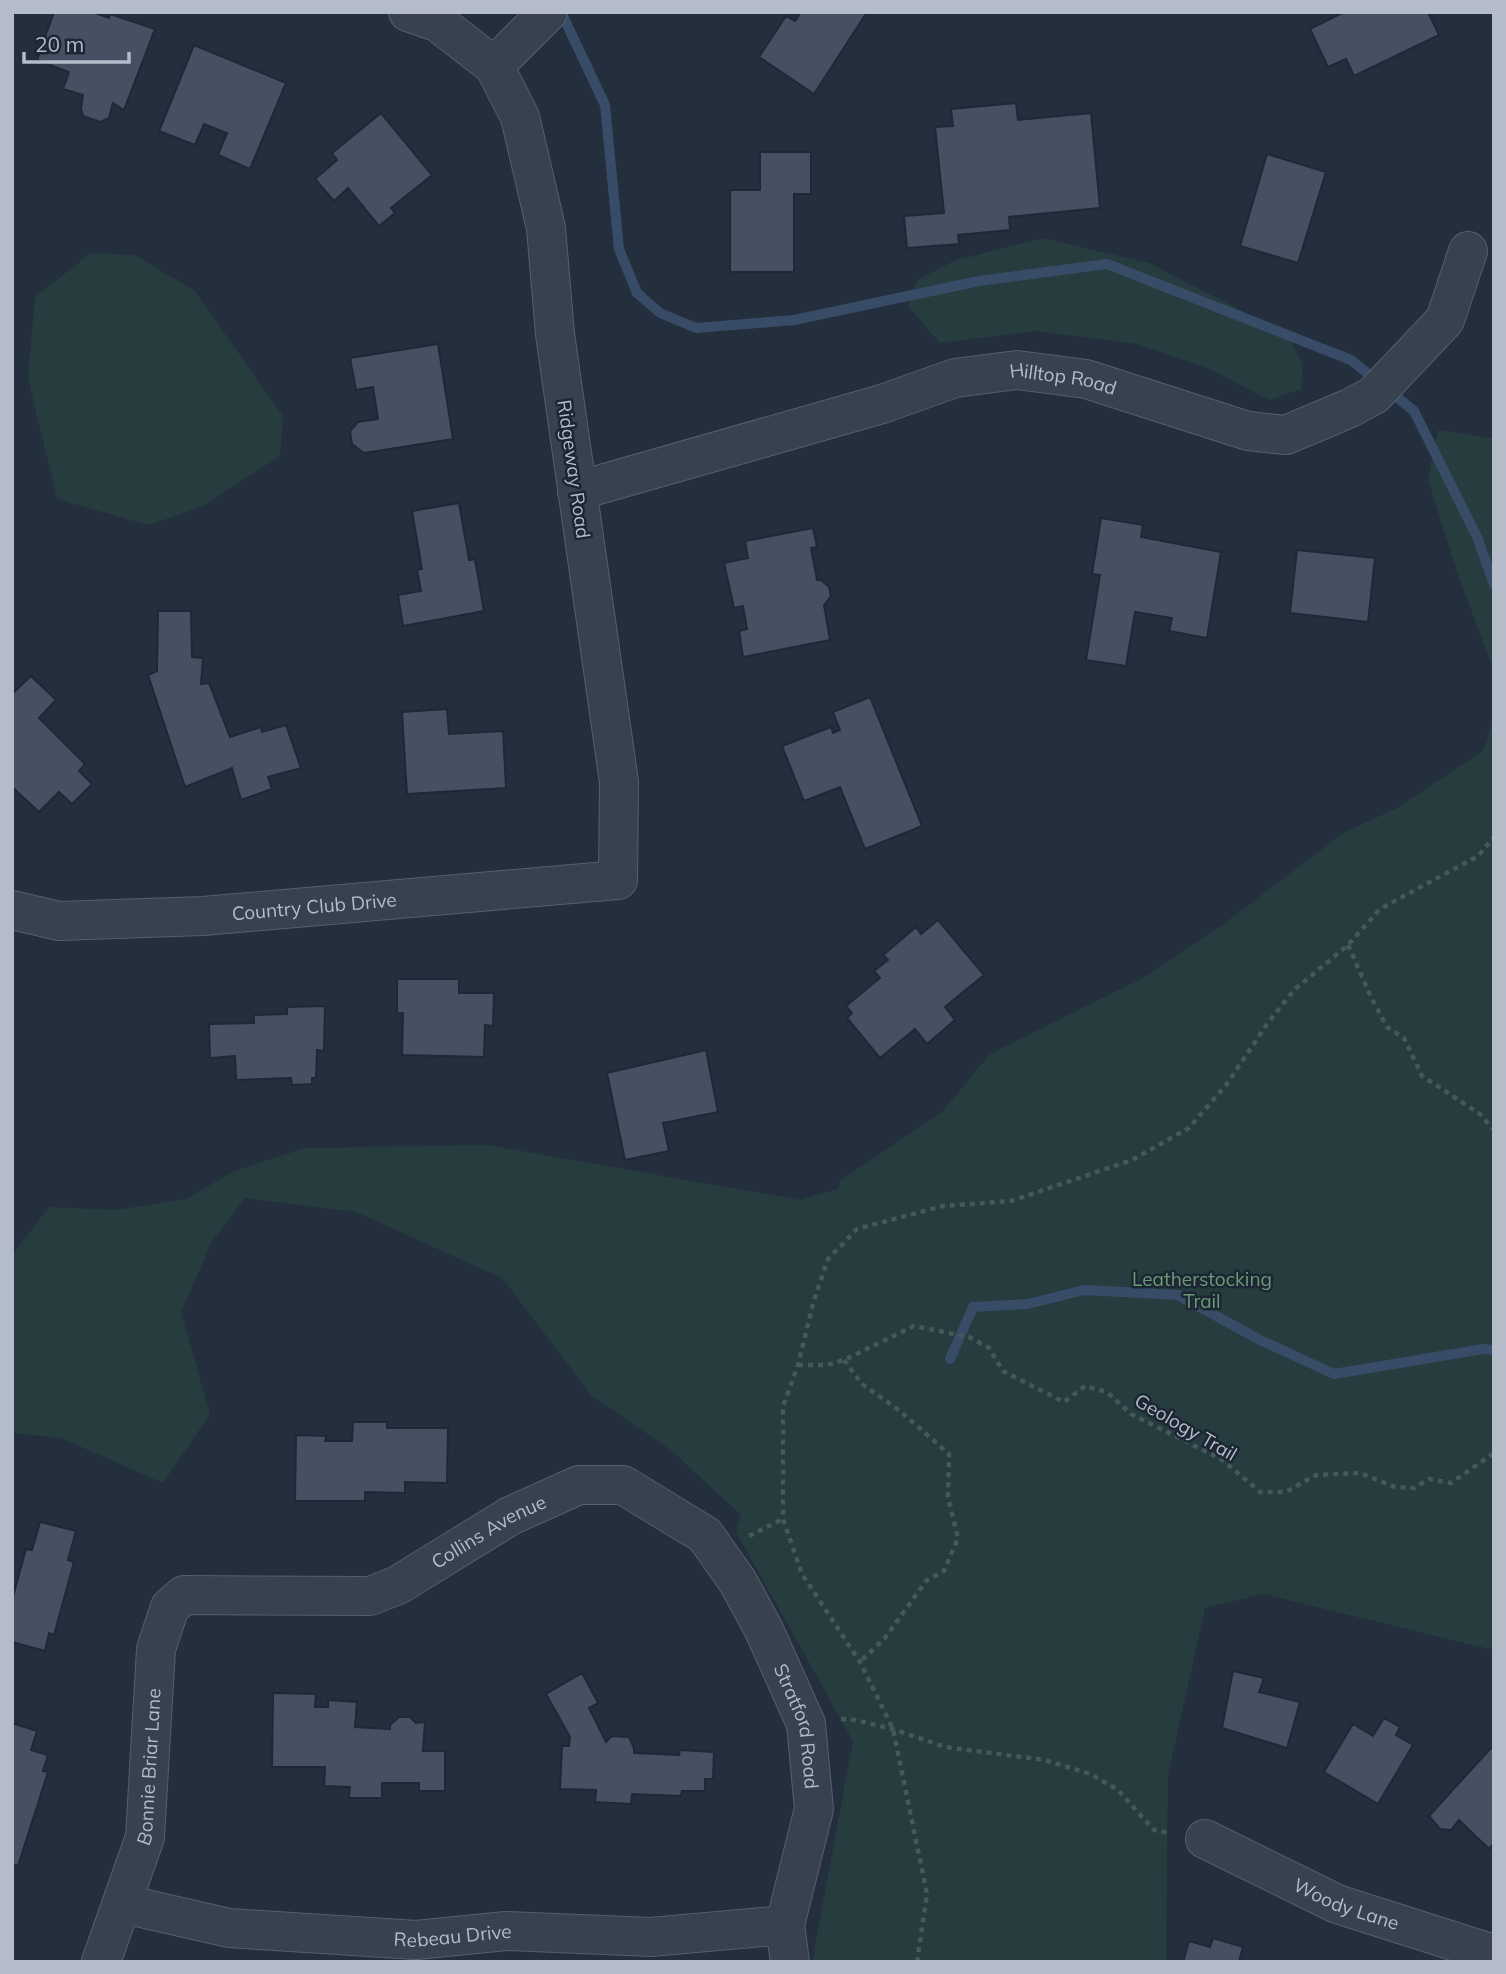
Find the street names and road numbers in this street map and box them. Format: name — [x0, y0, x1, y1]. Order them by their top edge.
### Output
street label: Hilltop Road — [1008, 357, 1120, 400]
street label: Ridgeway Road — [552, 398, 596, 540]
street label: Country Club Drive — [231, 887, 398, 925]
street label: Geology Trail — [1131, 1388, 1241, 1466]
street label: Collins Avenue — [427, 1489, 550, 1574]
street label: Stratford Road — [769, 1660, 824, 1790]
street label: Bonnie Briar Lane — [131, 1688, 166, 1848]
street label: Woody Lane — [1290, 1873, 1402, 1935]
street label: Rebeau Drive — [393, 1919, 512, 1952]

